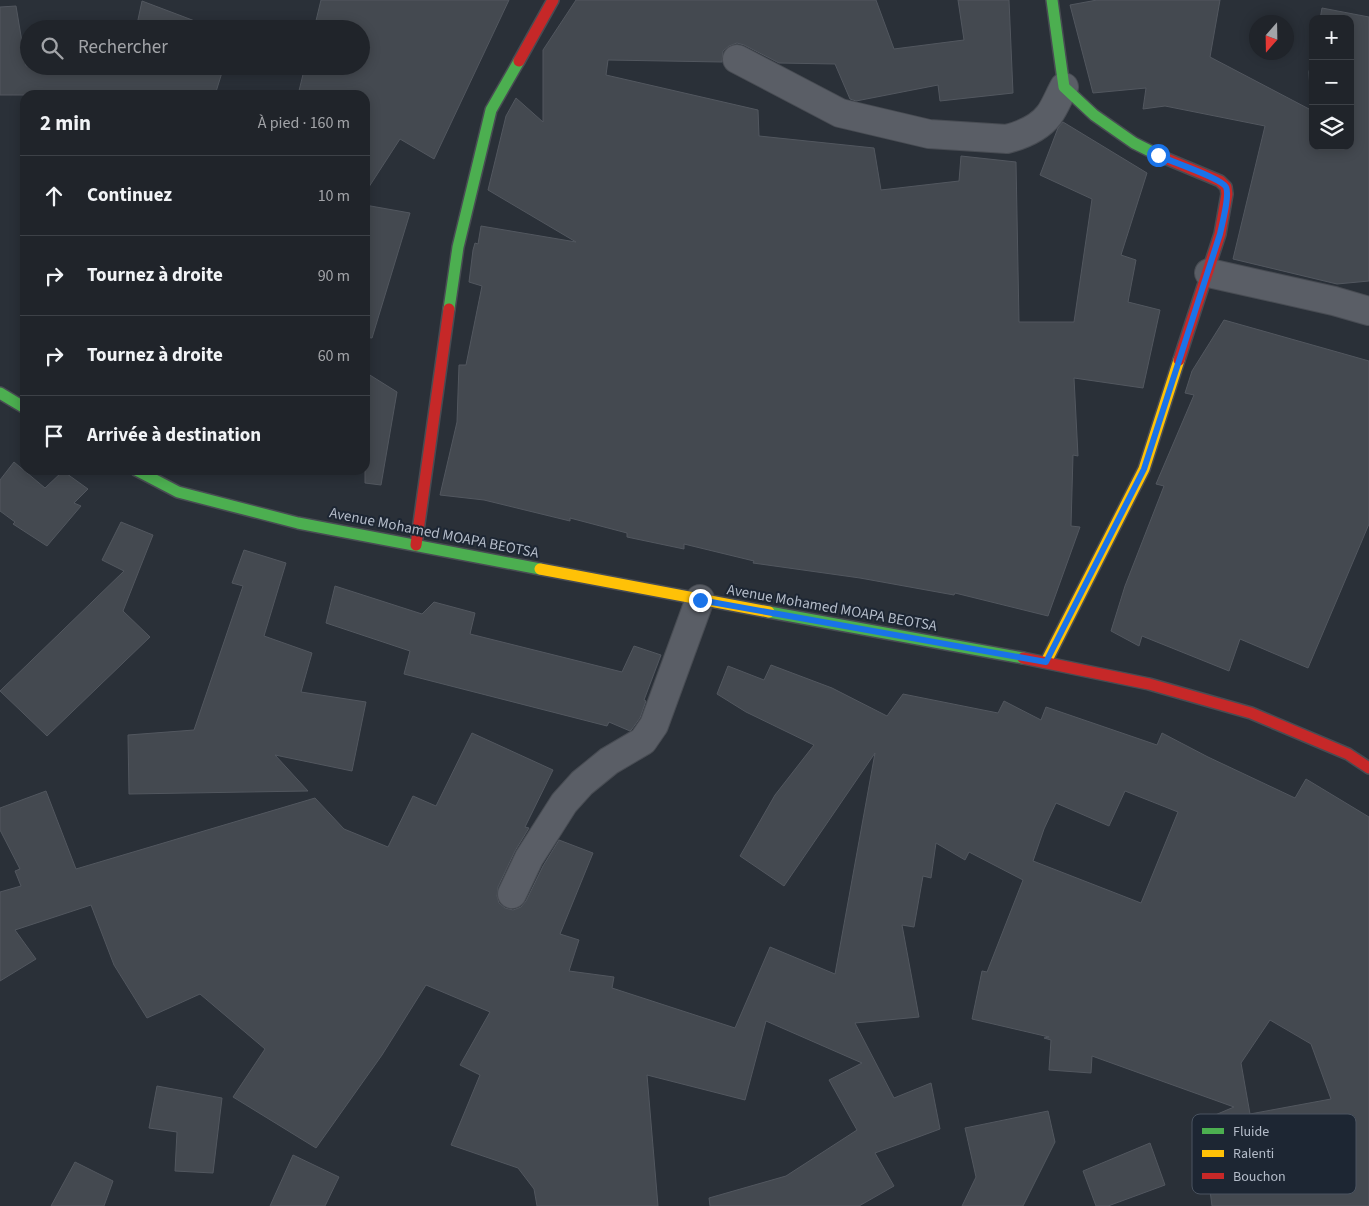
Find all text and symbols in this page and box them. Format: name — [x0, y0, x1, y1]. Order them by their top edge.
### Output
north arrow — [1249, 15, 1294, 60]
map controls — [1309, 15, 1354, 150]
button: + — [1309, 15, 1354, 60]
search box — [20, 20, 370, 75]
icon: search — [38, 34, 66, 62]
text: Rechercher — [78, 34, 168, 61]
button: − — [1309, 60, 1354, 105]
button: layers — [1309, 105, 1354, 150]
text: 2 min — [40, 108, 91, 138]
text: À pied · 160 m — [258, 112, 350, 134]
route start — [1147, 144, 1170, 167]
icon: ahead — [40, 182, 68, 210]
text: Continuez — [87, 182, 172, 209]
text: 10 m — [318, 185, 350, 207]
icon: right — [40, 262, 68, 290]
text: Tournez à droite — [87, 262, 223, 289]
text: 90 m — [318, 265, 350, 287]
icon: right — [40, 342, 68, 370]
text: Tournez à droite — [87, 342, 223, 369]
text: 60 m — [318, 345, 350, 367]
icon: arrive — [40, 422, 68, 450]
text: Arrivée à destination — [87, 422, 261, 449]
street label: Avenue Mohamed MOAPA BEOTSA — [327, 502, 541, 564]
street label: Avenue Mohamed MOAPA BEOTSA — [725, 579, 940, 637]
route end — [689, 589, 712, 612]
legend — [1192, 1114, 1356, 1194]
text: Fluide — [1233, 1122, 1269, 1142]
text: Ralenti — [1233, 1144, 1274, 1164]
text: Bouchon — [1233, 1167, 1286, 1187]

